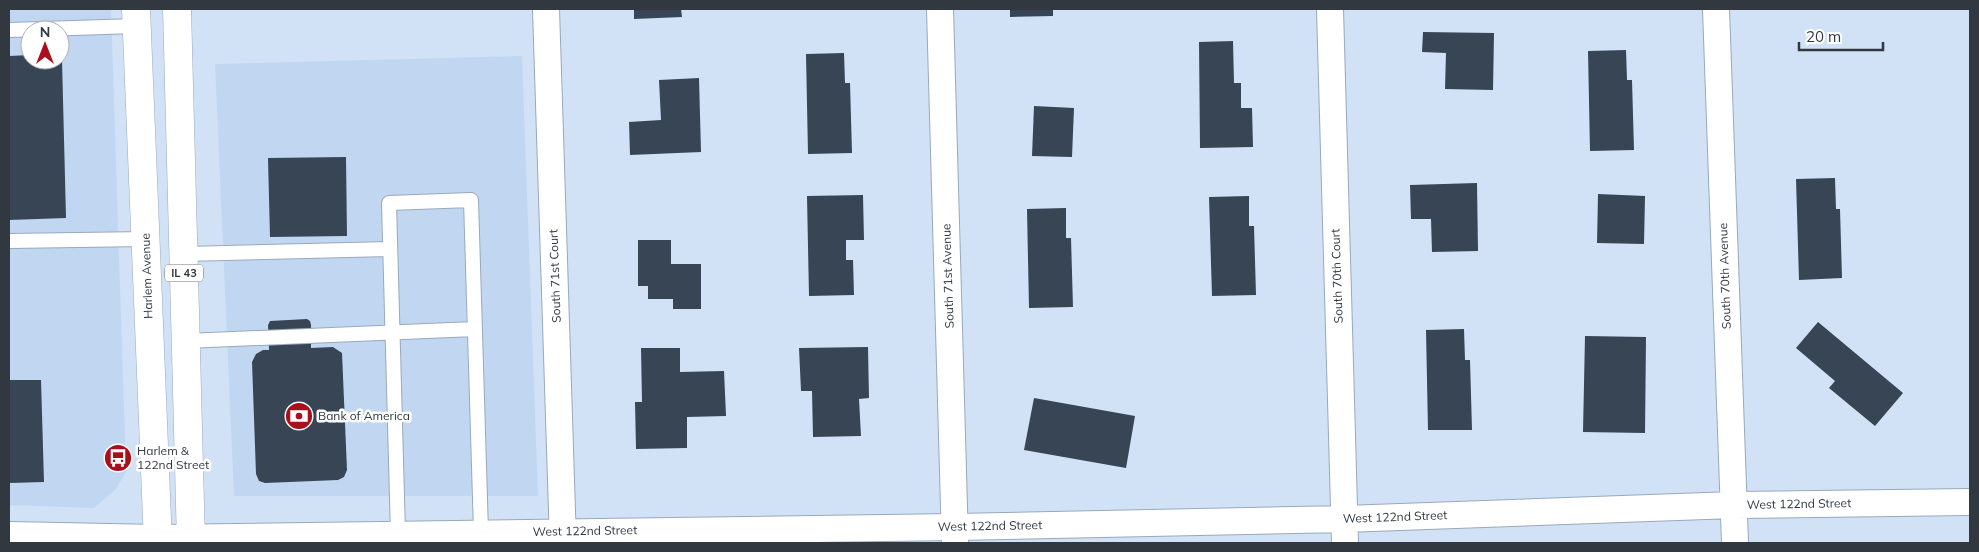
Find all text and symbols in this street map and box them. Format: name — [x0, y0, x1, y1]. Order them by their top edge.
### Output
north arrow — [20, 20, 70, 70]
scale bar — [1799, 20, 1883, 52]
text: N — [40, 23, 50, 41]
text: 20 m — [1806, 27, 1841, 46]
street label: South 71st Avenue — [938, 223, 957, 329]
street label: South 70th Avenue — [1715, 223, 1734, 329]
street label: South 70th Court — [1327, 228, 1346, 324]
street label: South 71st Court — [545, 229, 564, 323]
street label: Harlem Avenue — [138, 233, 155, 319]
road number: IL 43 — [165, 264, 203, 282]
bank icon: Bank of America — [284, 401, 314, 431]
place label: Bank of America — [318, 408, 410, 423]
bus stop icon: Harlem & 122nd Street — [103, 443, 133, 473]
place label: Harlem & 122nd Street — [137, 443, 209, 472]
street label: West 122nd Street — [1747, 495, 1851, 512]
street label: West 122nd Street — [1342, 507, 1447, 526]
street label: West 122nd Street — [938, 517, 1042, 534]
street label: West 122nd Street — [533, 522, 637, 539]

